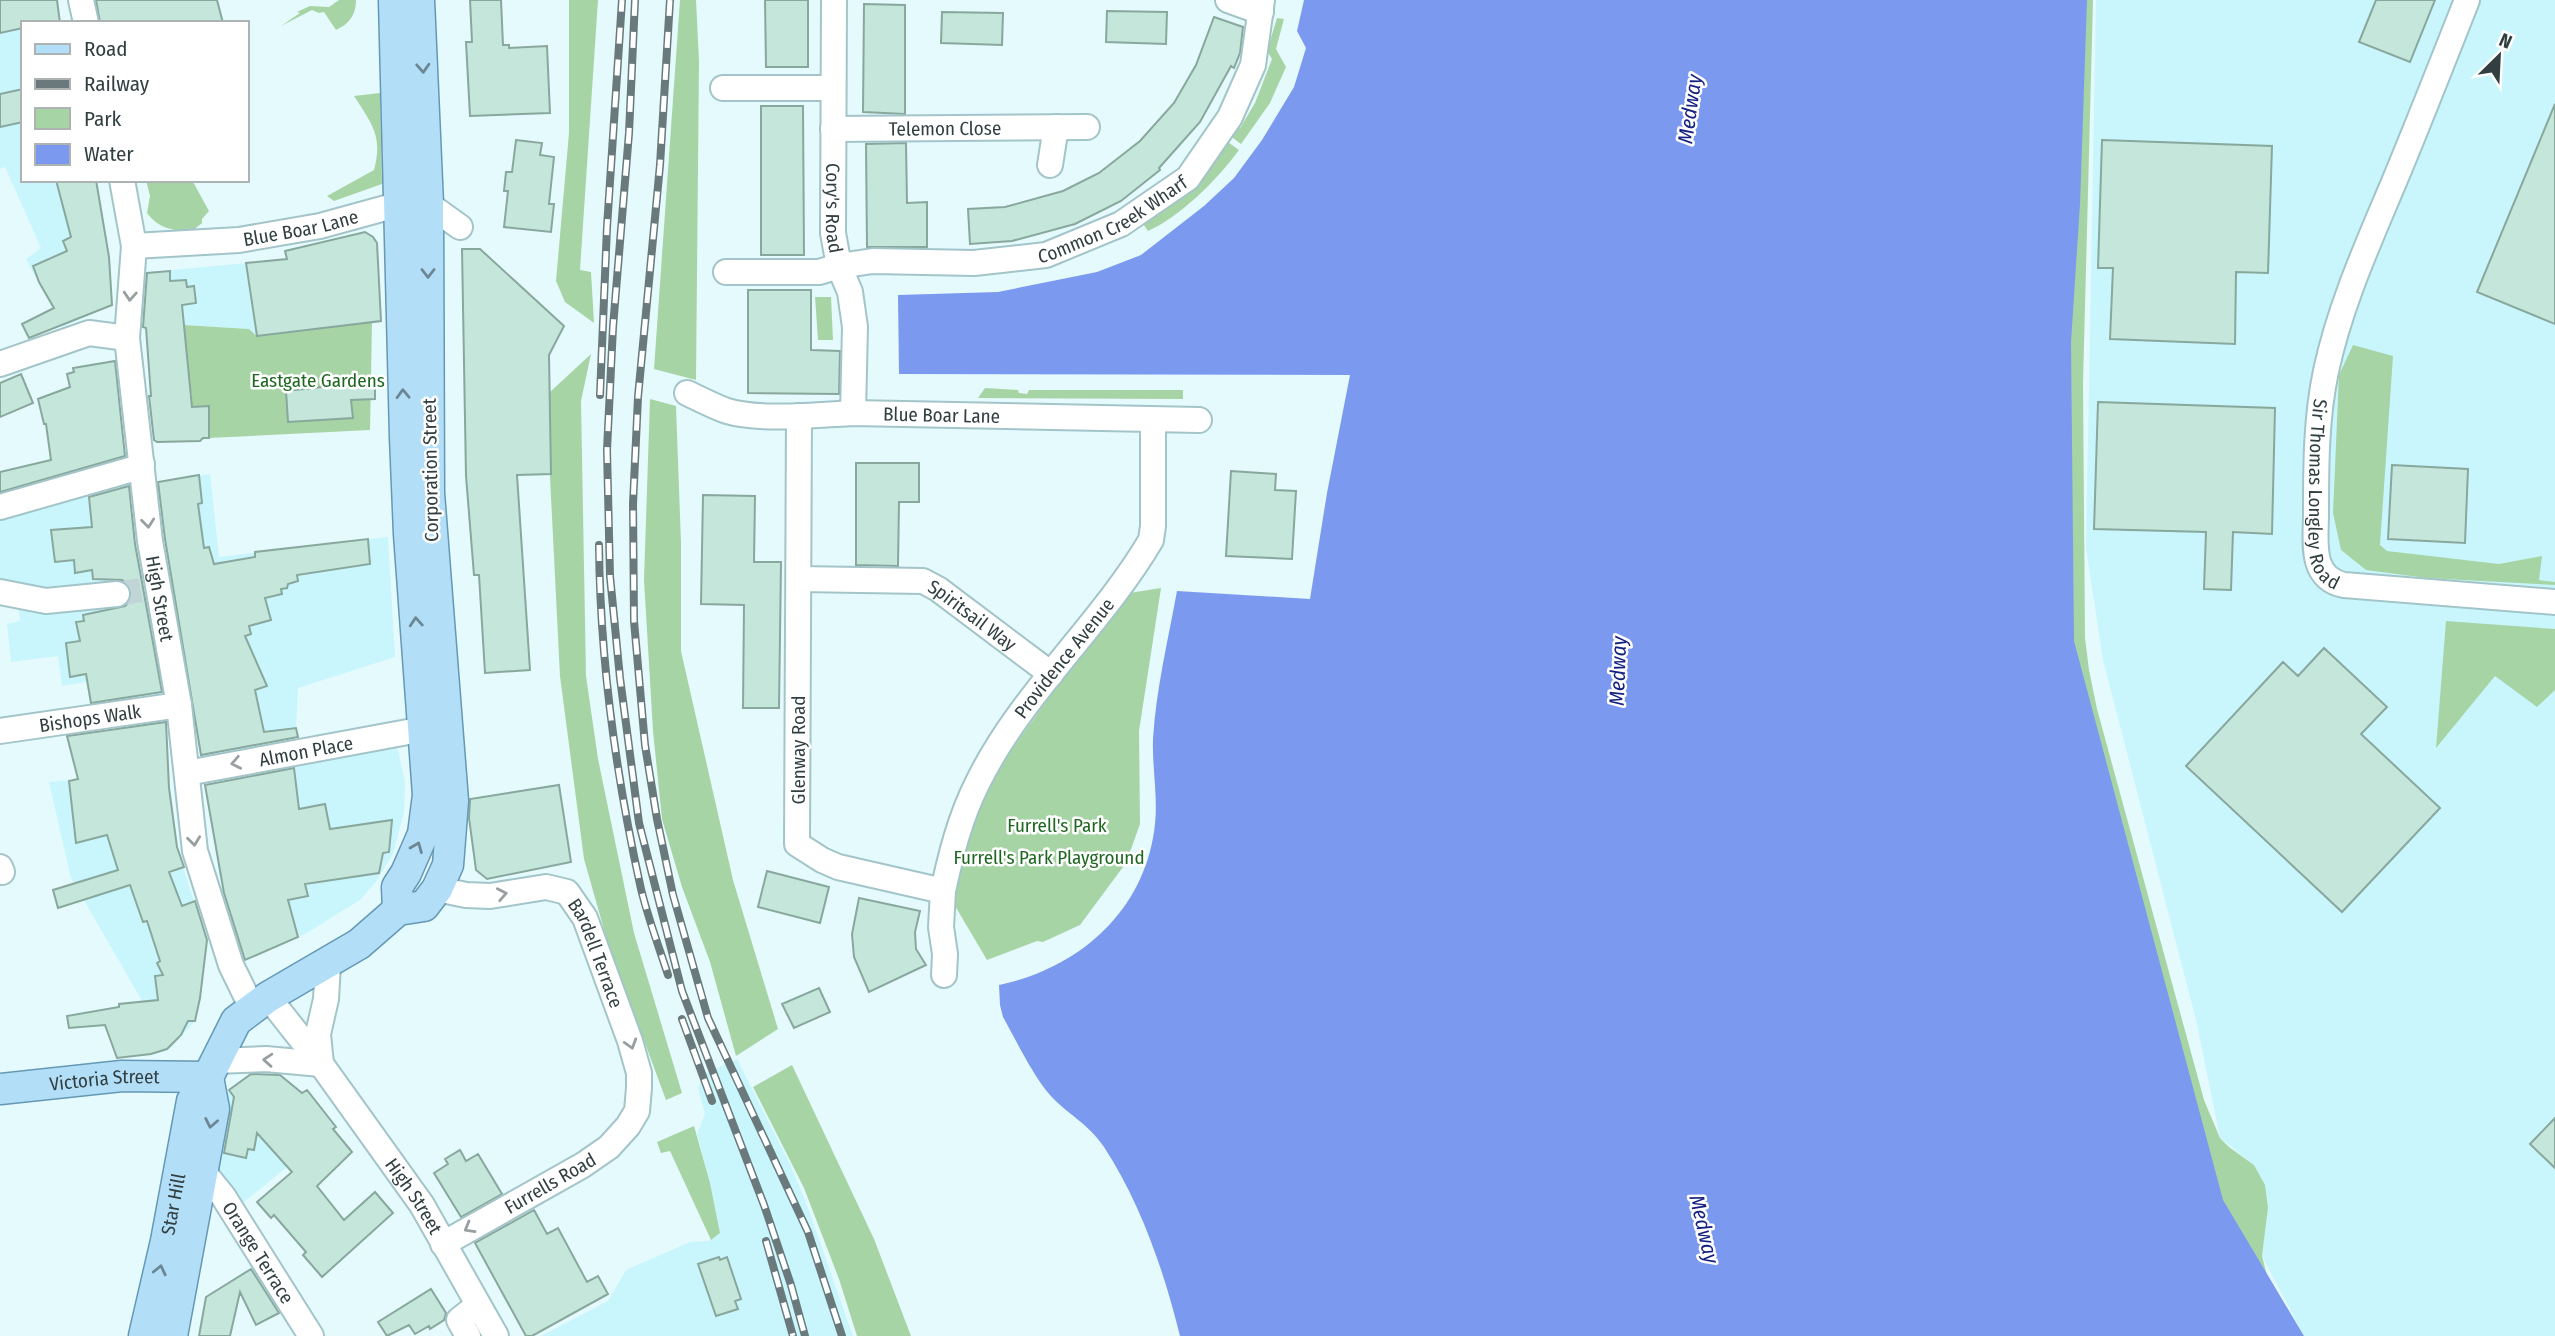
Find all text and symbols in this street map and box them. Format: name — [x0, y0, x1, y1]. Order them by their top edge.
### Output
legend — [21, 21, 248, 182]
north arrow — [2464, 21, 2534, 91]
text: N — [2496, 28, 2516, 54]
text: Road — [84, 36, 128, 62]
one-way arrow — [416, 63, 431, 74]
text: Railway — [84, 71, 150, 97]
water label: Medway — [1672, 72, 1708, 145]
text: Park — [84, 106, 122, 132]
street label: Telemon Close — [889, 117, 1001, 141]
text: Water — [84, 141, 134, 167]
street label: Cory's Road — [821, 163, 847, 255]
street label: Common Creek Wharf — [1037, 170, 1193, 268]
street label: Blue Boar Lane — [241, 205, 361, 251]
one-way arrow — [420, 268, 436, 278]
one-way arrow — [123, 291, 138, 302]
park label: Eastgate Gardens — [251, 369, 385, 392]
one-way arrow — [395, 388, 411, 399]
street label: Corporation Street — [418, 397, 443, 542]
street label: Sir Thomas Longley Road — [2303, 398, 2343, 595]
street label: Blue Boar Lane — [883, 403, 1000, 428]
one-way arrow — [141, 517, 156, 528]
street label: High Street — [141, 554, 179, 644]
street label: Spiritsail Way — [924, 575, 1021, 656]
street label: Providence Avenue — [1010, 594, 1119, 723]
one-way arrow — [409, 616, 424, 627]
water label: Medway — [1604, 635, 1632, 706]
street label: Glenway Road — [787, 696, 810, 804]
street label: Bishops Walk — [38, 700, 143, 737]
street label: Almon Place — [257, 731, 355, 771]
one-way arrow — [230, 755, 242, 770]
park label: Furrell's Park — [1007, 814, 1107, 837]
one-way arrow — [187, 835, 202, 846]
one-way arrow — [409, 842, 423, 854]
park label: Furrell's Park Playground — [953, 846, 1145, 869]
one-way arrow — [496, 887, 508, 902]
street label: Bardell Terrace — [563, 894, 628, 1011]
one-way arrow — [622, 1038, 637, 1050]
one-way arrow — [262, 1053, 273, 1068]
street label: Victoria Street — [48, 1065, 160, 1096]
one-way arrow — [204, 1117, 219, 1129]
street label: Furrells Road — [500, 1148, 600, 1219]
street label: High Street — [380, 1154, 447, 1239]
street label: Star Hill — [156, 1171, 190, 1237]
water label: Medway — [1684, 1192, 1725, 1266]
street label: Orange Terrace — [217, 1197, 299, 1308]
one-way arrow — [464, 1220, 477, 1233]
one-way arrow — [151, 1264, 166, 1276]

